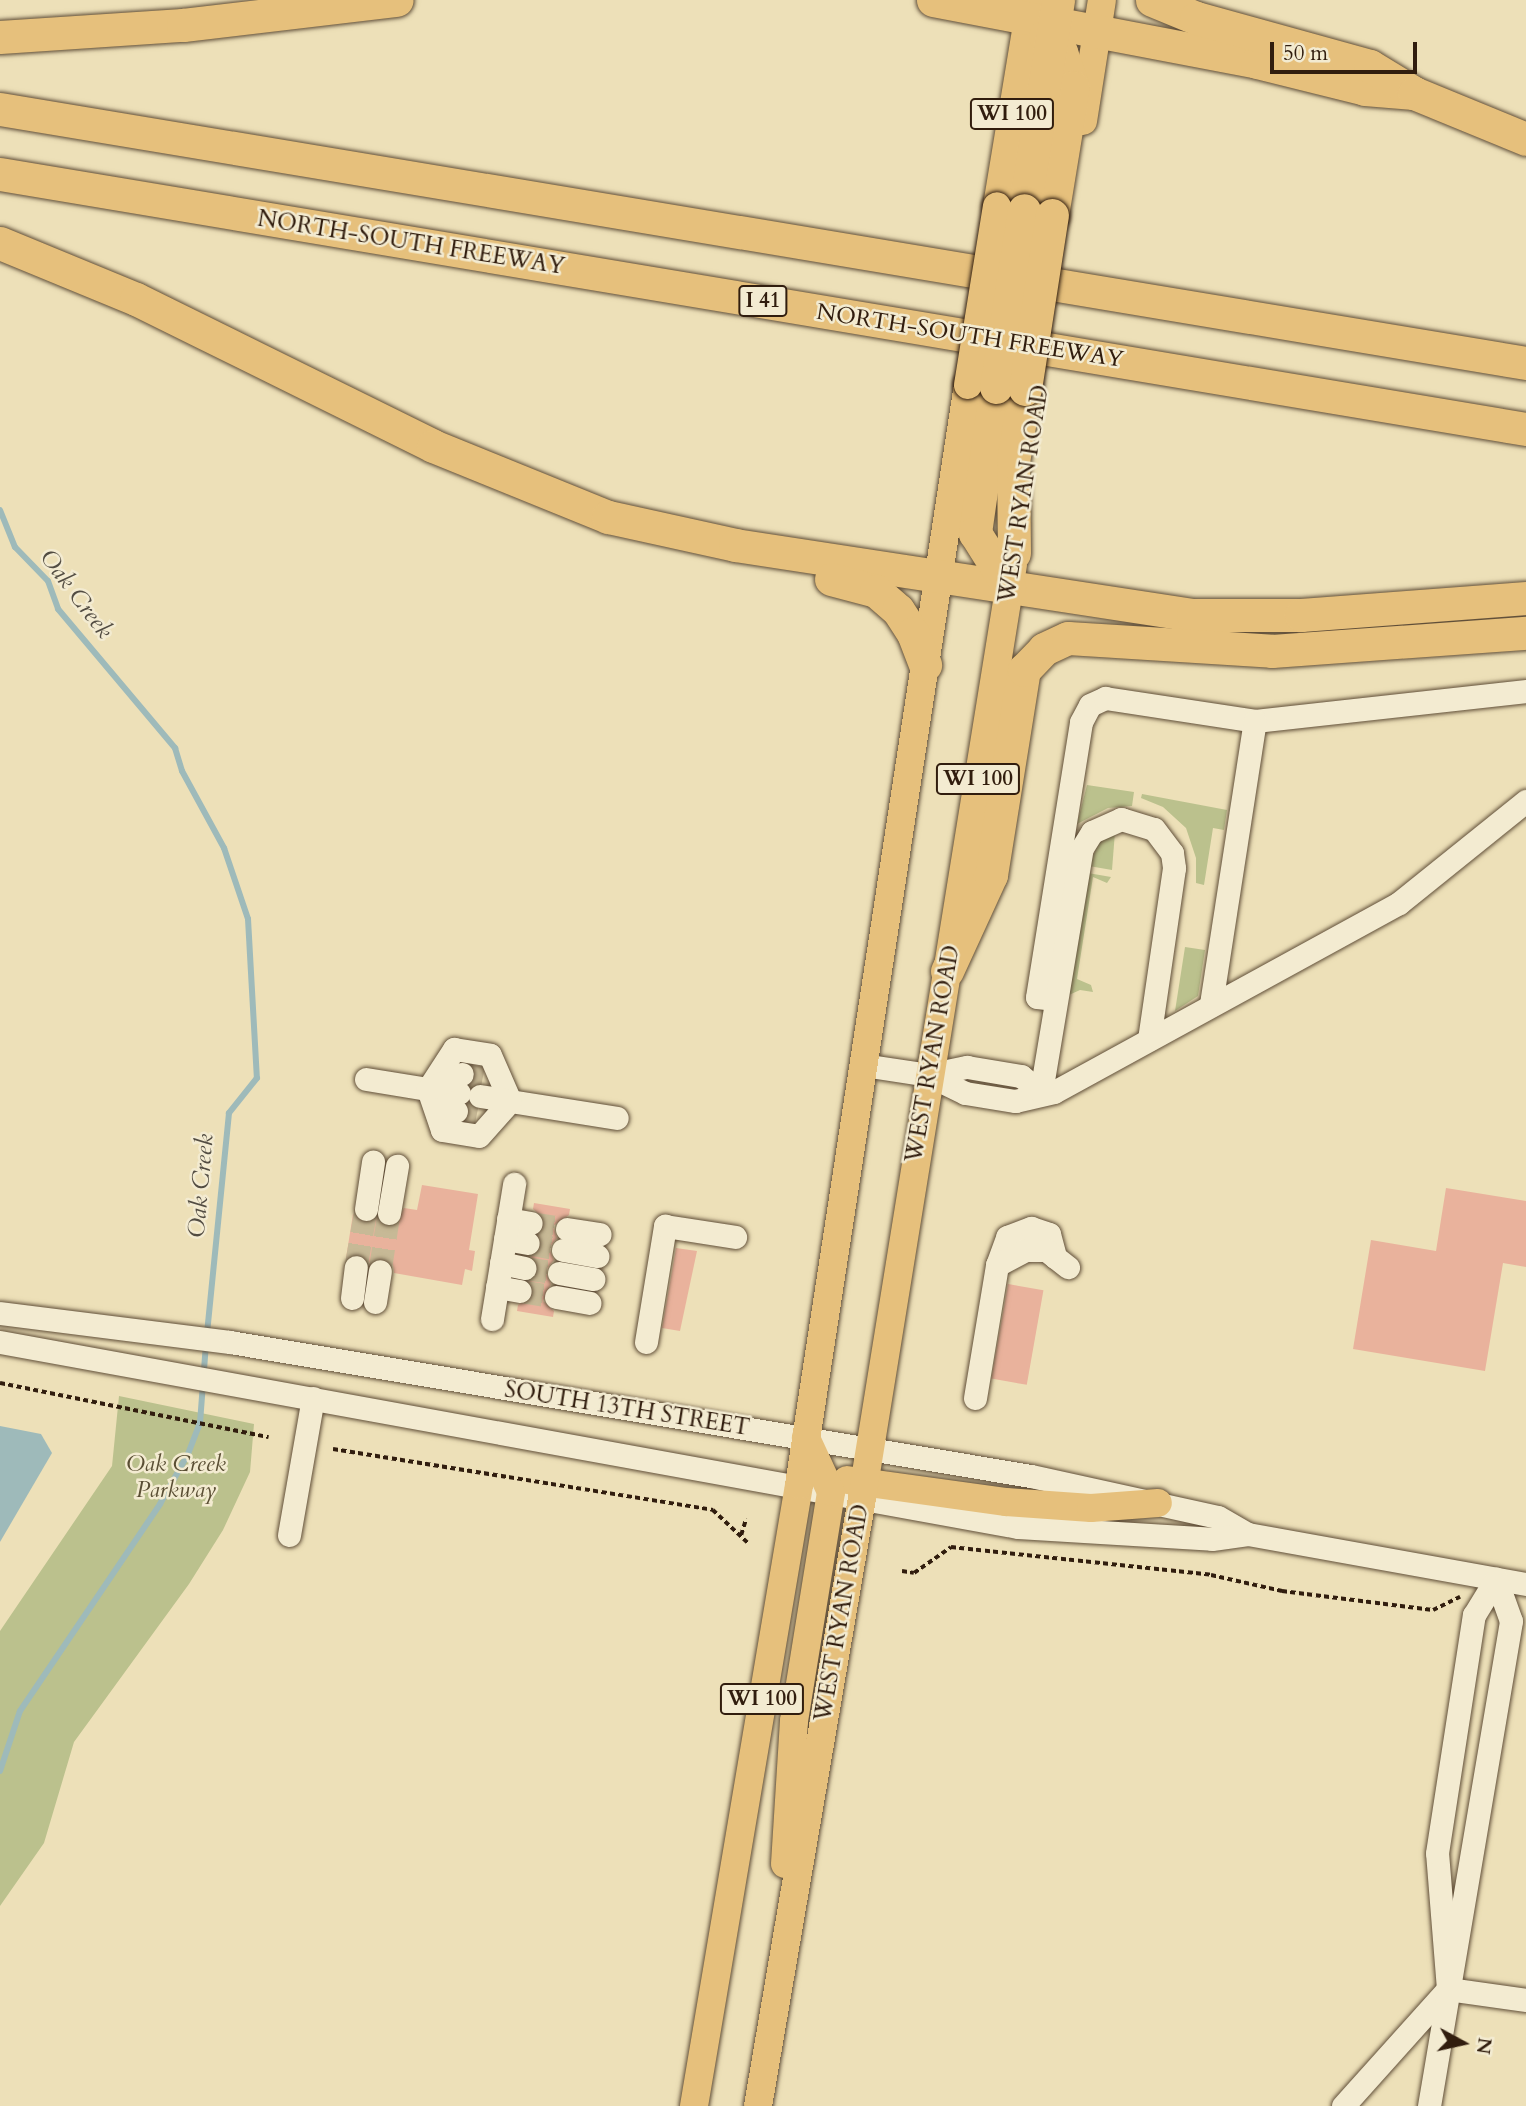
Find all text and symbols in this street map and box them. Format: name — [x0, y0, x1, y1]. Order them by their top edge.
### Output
scale bar — [1274, 28, 1421, 72]
text: 50 m — [1283, 39, 1328, 68]
road number: WI 100 — [968, 96, 1056, 132]
street label: NORTH-SOUTH FREEWAY — [255, 205, 567, 281]
road number: I 41 — [737, 284, 789, 318]
street label: NORTH-SOUTH FREEWAY — [814, 298, 1126, 374]
street label: WEST RYAN ROAD — [993, 383, 1055, 605]
water label: Oak Creek — [33, 544, 119, 644]
road number: WI 100 — [934, 762, 1022, 796]
street label: WEST RYAN ROAD — [900, 943, 966, 1165]
water label: Oak Creek — [182, 1133, 220, 1239]
street label: SOUTH 13TH STREET — [502, 1376, 752, 1442]
park label: Oak Creek Parkway — [126, 1450, 226, 1504]
street label: WEST RYAN ROAD — [809, 1502, 875, 1724]
road number: WI 100 — [718, 1682, 806, 1716]
north arrow — [1428, 2008, 1498, 2078]
text: N — [1470, 2036, 1498, 2056]

